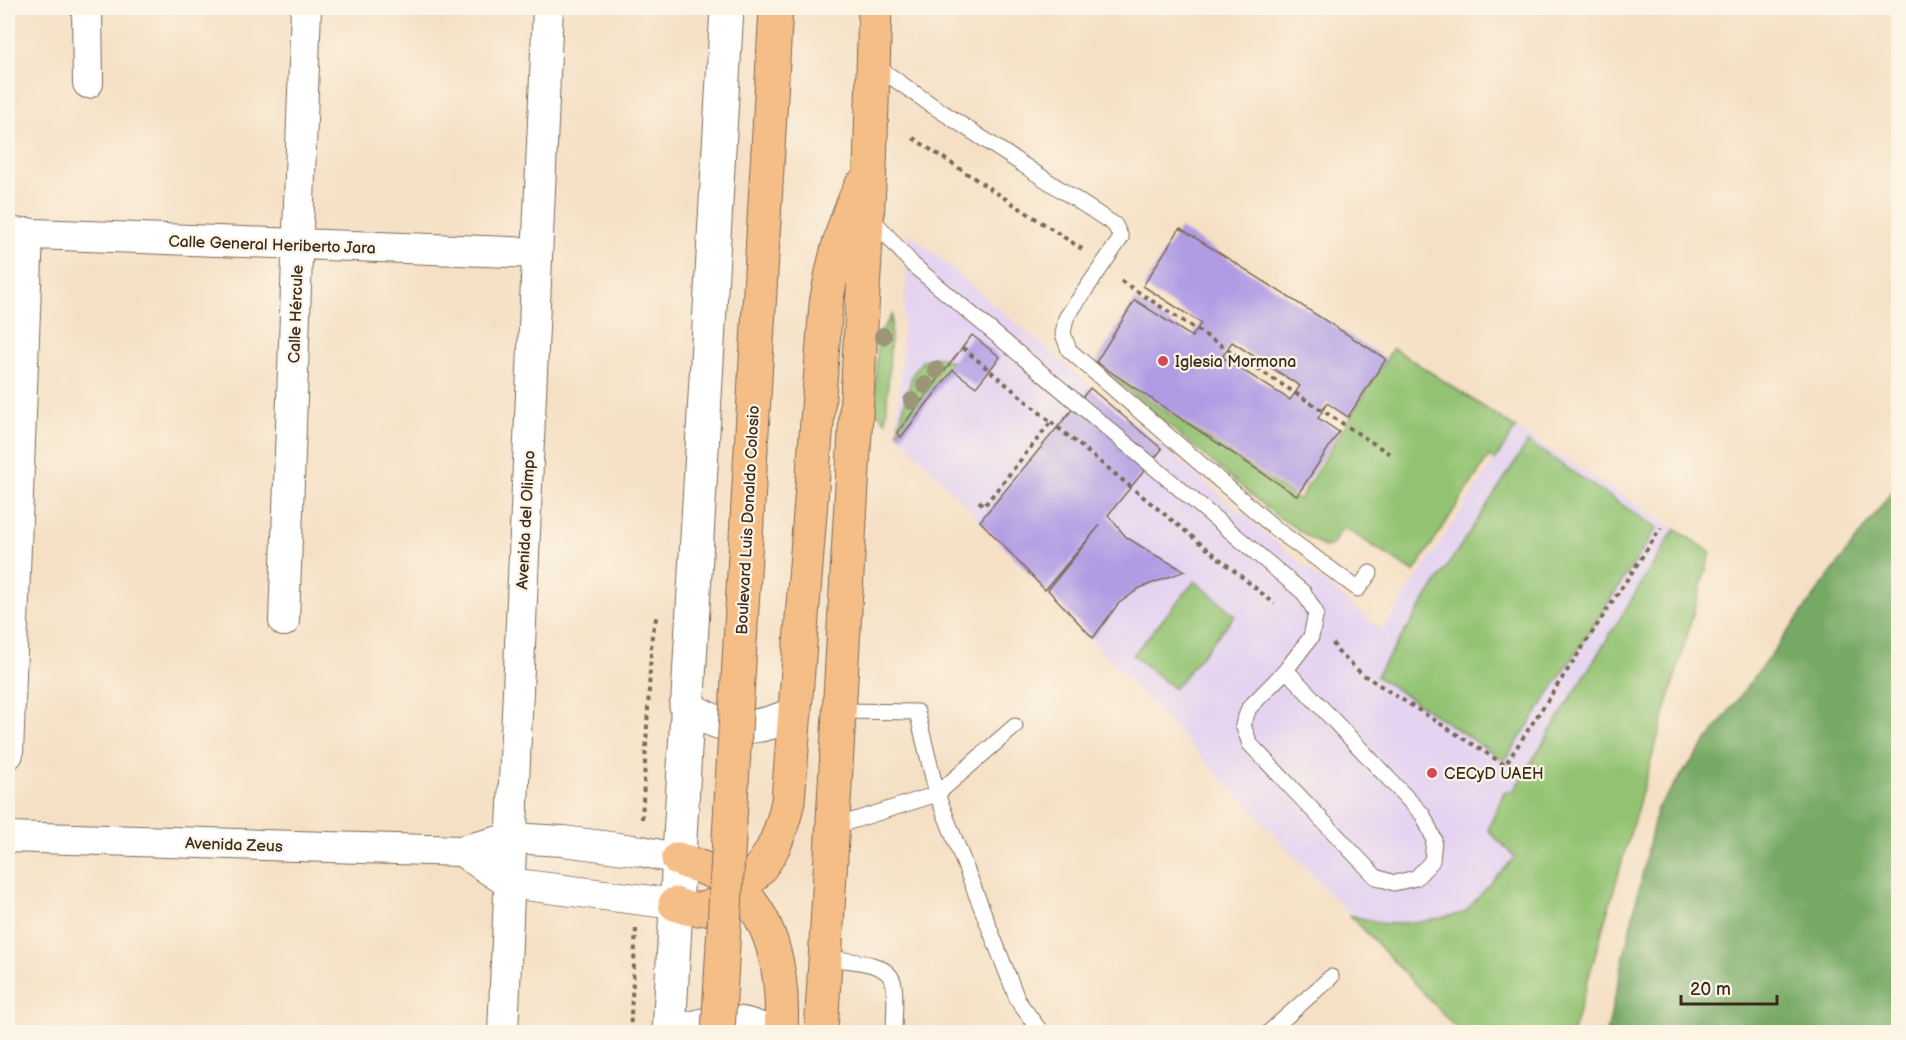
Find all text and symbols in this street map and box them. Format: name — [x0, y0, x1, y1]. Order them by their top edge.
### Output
street label: Calle General Heriberto Jara — [168, 232, 376, 259]
street label: Calle Hércule — [285, 264, 308, 364]
place label: Iglesia Mormona — [1175, 353, 1296, 372]
marker: Iglesia Mormona — [1156, 354, 1170, 368]
street label: Boulevard Luis Donaldo Colosio — [733, 405, 764, 635]
street label: Avenida del Olimpo — [513, 450, 540, 590]
place label: CECyD UAEH — [1444, 765, 1544, 784]
marker: CECyD UAEH — [1425, 766, 1439, 780]
street label: Avenida Zeus — [185, 834, 283, 857]
scale bar — [1681, 968, 1777, 1006]
text: 20 m — [1690, 979, 1731, 1000]

